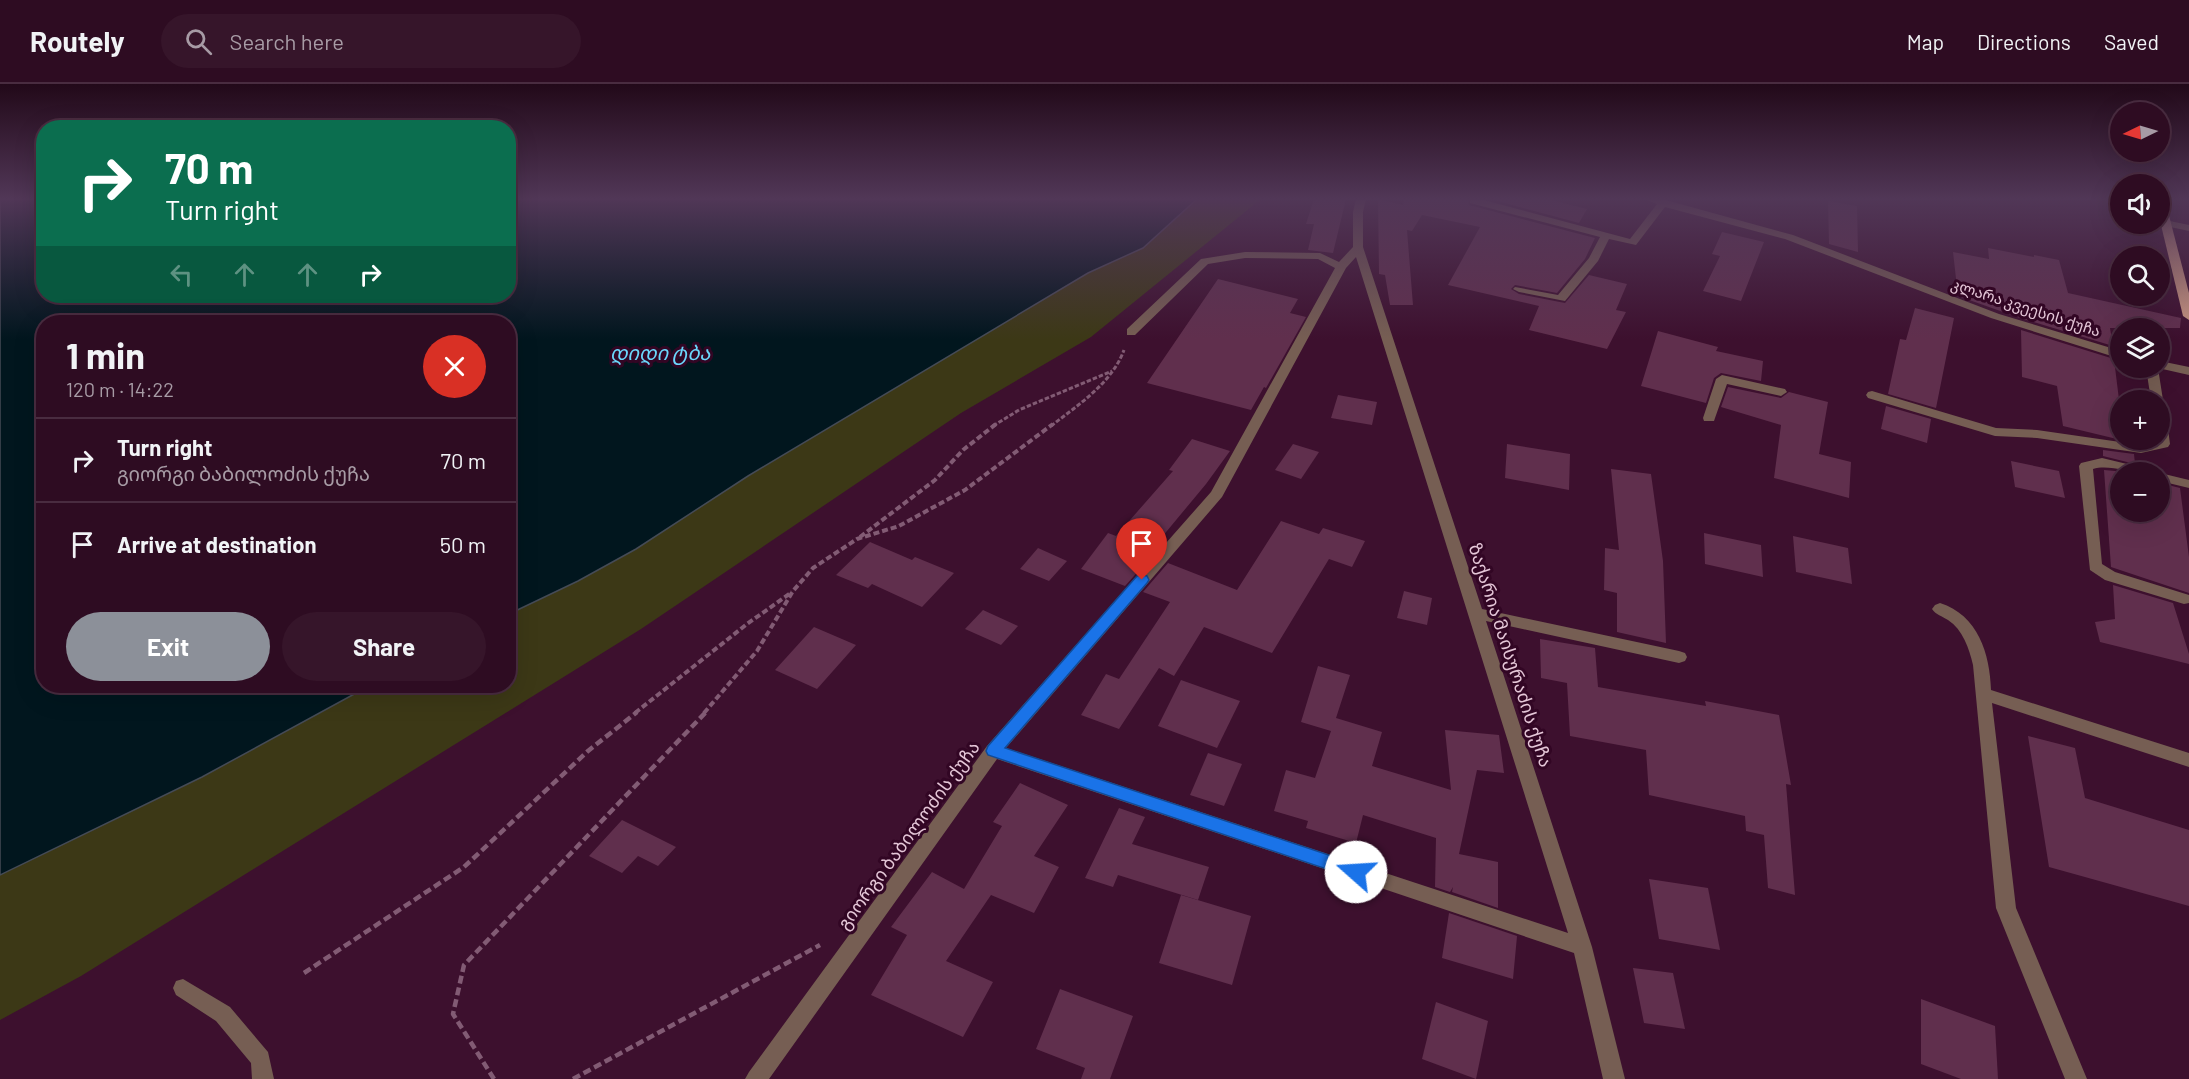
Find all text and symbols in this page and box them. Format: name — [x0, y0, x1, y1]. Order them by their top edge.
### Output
search box — [161, 14, 581, 68]
text: Routely — [30, 24, 125, 58]
icon: search — [182, 25, 215, 58]
text: Search here — [230, 28, 344, 54]
text: Map — [1907, 29, 1944, 54]
text: Directions — [1977, 29, 2071, 54]
text: Saved — [2104, 29, 2159, 54]
north arrow — [2110, 102, 2170, 162]
map controls — [2110, 102, 2170, 522]
text: 70 m — [165, 142, 253, 192]
icon: right — [66, 144, 144, 222]
button: sound — [2110, 174, 2170, 234]
text: Turn right — [165, 193, 279, 225]
button: search — [2110, 246, 2170, 306]
icon: left — [165, 258, 198, 291]
icon: ahead — [228, 258, 261, 291]
icon: ahead — [291, 258, 324, 291]
icon: right — [354, 258, 387, 291]
street label: კლარა კვეესის ქუჩა — [1949, 274, 2103, 341]
button: layers — [2110, 318, 2170, 378]
text: 1 min — [66, 333, 145, 376]
button: close — [423, 335, 486, 398]
water label: დიდი ტბა — [610, 340, 711, 365]
text: 120 m · 14:22 — [66, 377, 174, 401]
button: + — [2110, 390, 2170, 450]
text: Turn right — [117, 434, 212, 460]
icon: right — [66, 444, 99, 477]
text: 70 m — [441, 447, 486, 473]
text: გიორგი ბაბილოძის ქუჩა — [117, 461, 370, 485]
button: − — [2110, 462, 2170, 522]
pin — [1116, 518, 1167, 580]
icon: arrive — [1125, 527, 1158, 560]
icon: arrive — [66, 528, 99, 561]
text: Arrive at destination — [117, 531, 316, 557]
text: 50 m — [440, 531, 486, 557]
street label: ზაქარია მაისურაძის ქუჩა — [1463, 540, 1558, 770]
button: Exit — [66, 612, 270, 681]
button: Share — [282, 612, 486, 681]
street label: გიორგი ბაბილოძის ქუჩა — [832, 736, 985, 934]
position arrow — [1324, 840, 1388, 904]

